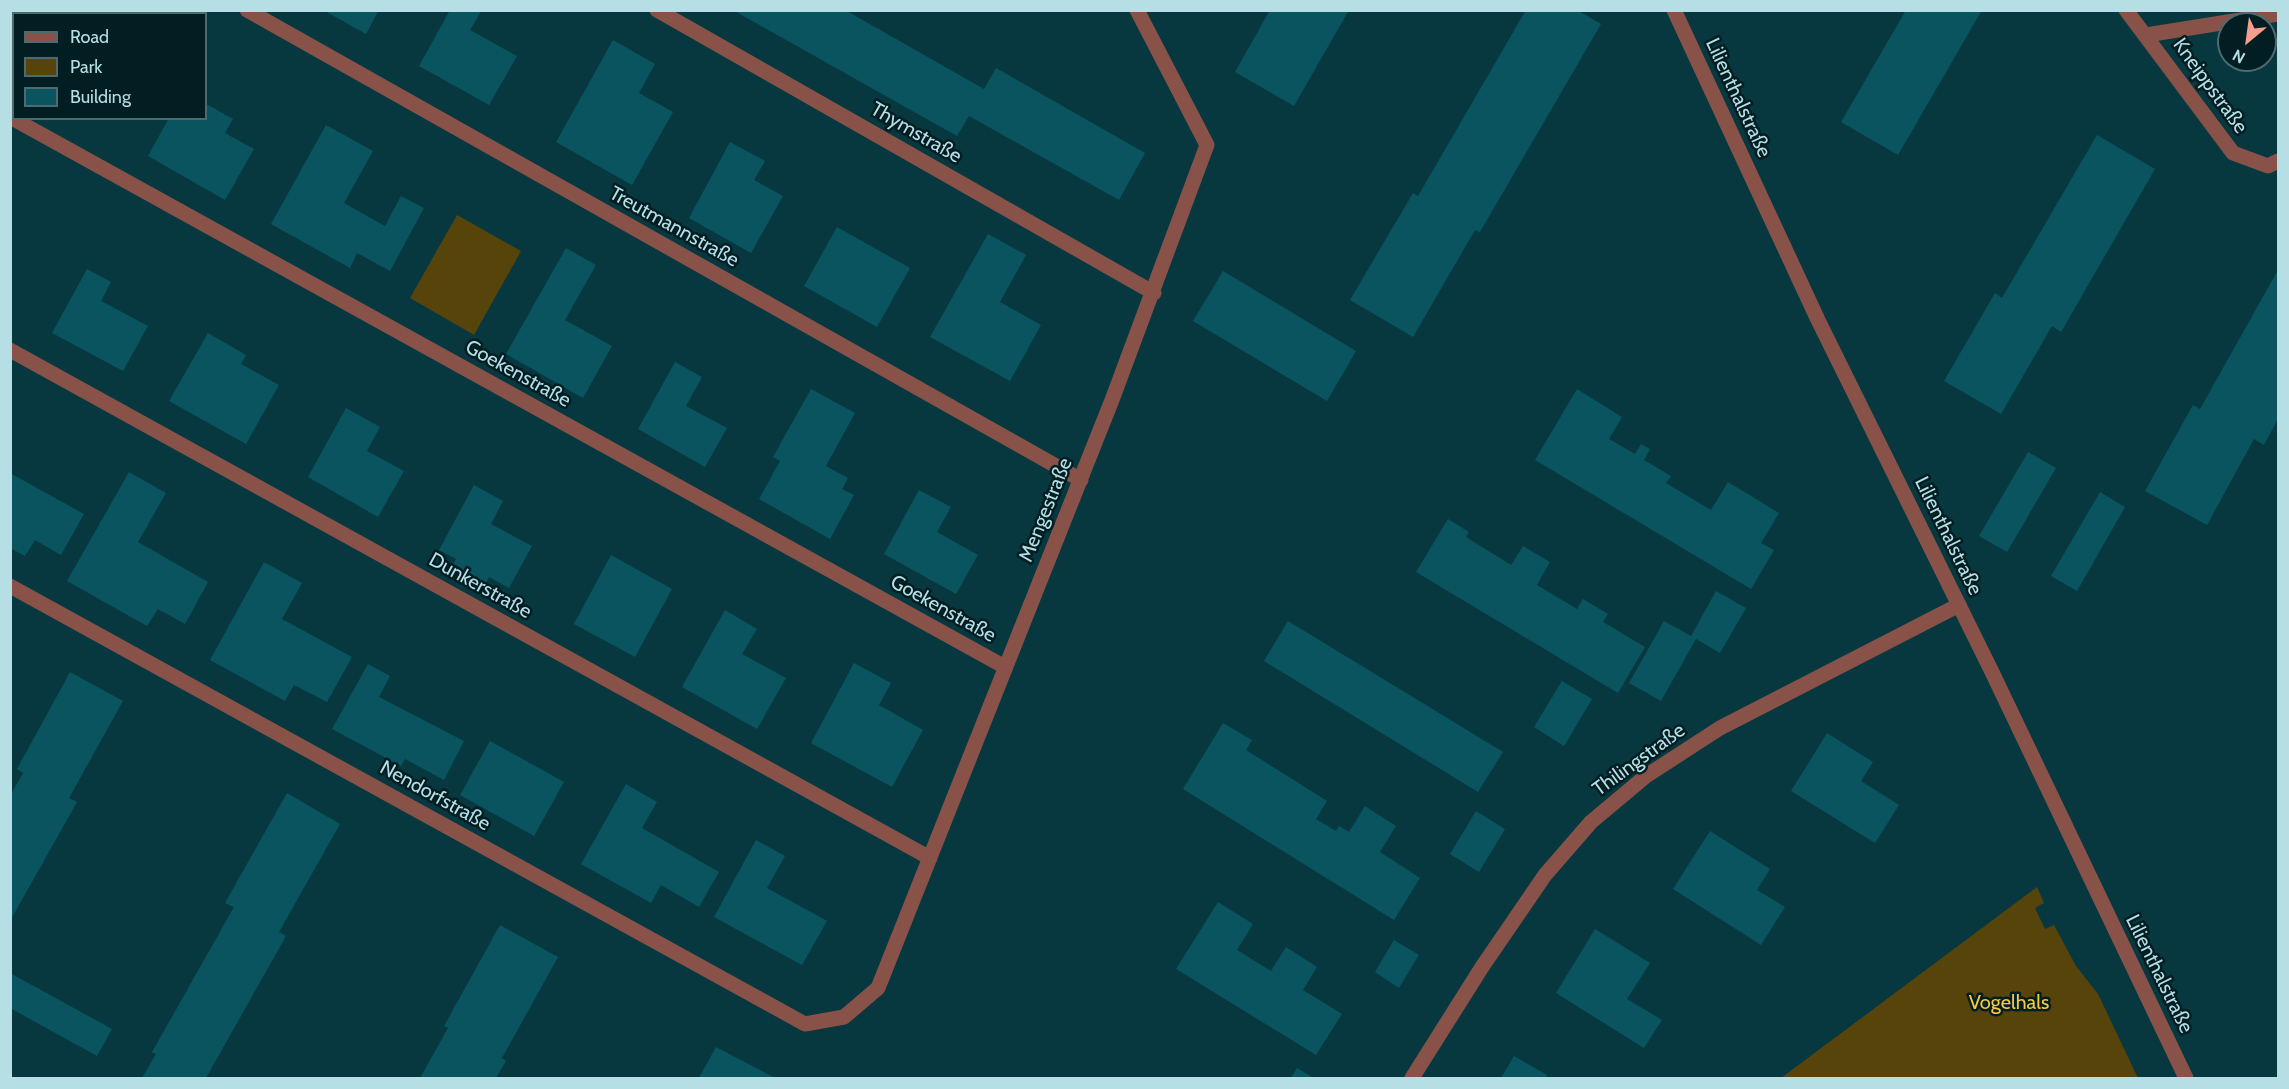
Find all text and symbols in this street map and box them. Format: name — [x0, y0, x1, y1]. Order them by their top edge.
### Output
legend — [12, 12, 207, 120]
north arrow — [2217, 12, 2277, 72]
text: Road — [70, 26, 109, 48]
street label: Kneippstraße — [2167, 34, 2253, 138]
street label: Lilienthalstraße — [1700, 35, 1776, 161]
text: N — [2229, 45, 2249, 67]
text: Park — [70, 56, 102, 78]
text: Building — [70, 86, 131, 108]
street label: Thymstraße — [866, 97, 966, 169]
street label: Treutmannstraße — [605, 182, 743, 272]
street label: Goekenstraße — [461, 335, 575, 413]
street label: Mengestraße — [1014, 454, 1078, 566]
street label: Lilienthalstraße — [1909, 473, 1987, 599]
street label: Dunkerstraße — [424, 548, 536, 624]
street label: Goekenstraße — [886, 570, 1000, 648]
street label: Thilingstraße — [1588, 718, 1690, 802]
street label: Nendorfstraße — [376, 756, 494, 836]
street label: Lilienthalstraße — [2120, 911, 2198, 1037]
park label: Vogelhals — [1969, 991, 2049, 1015]

